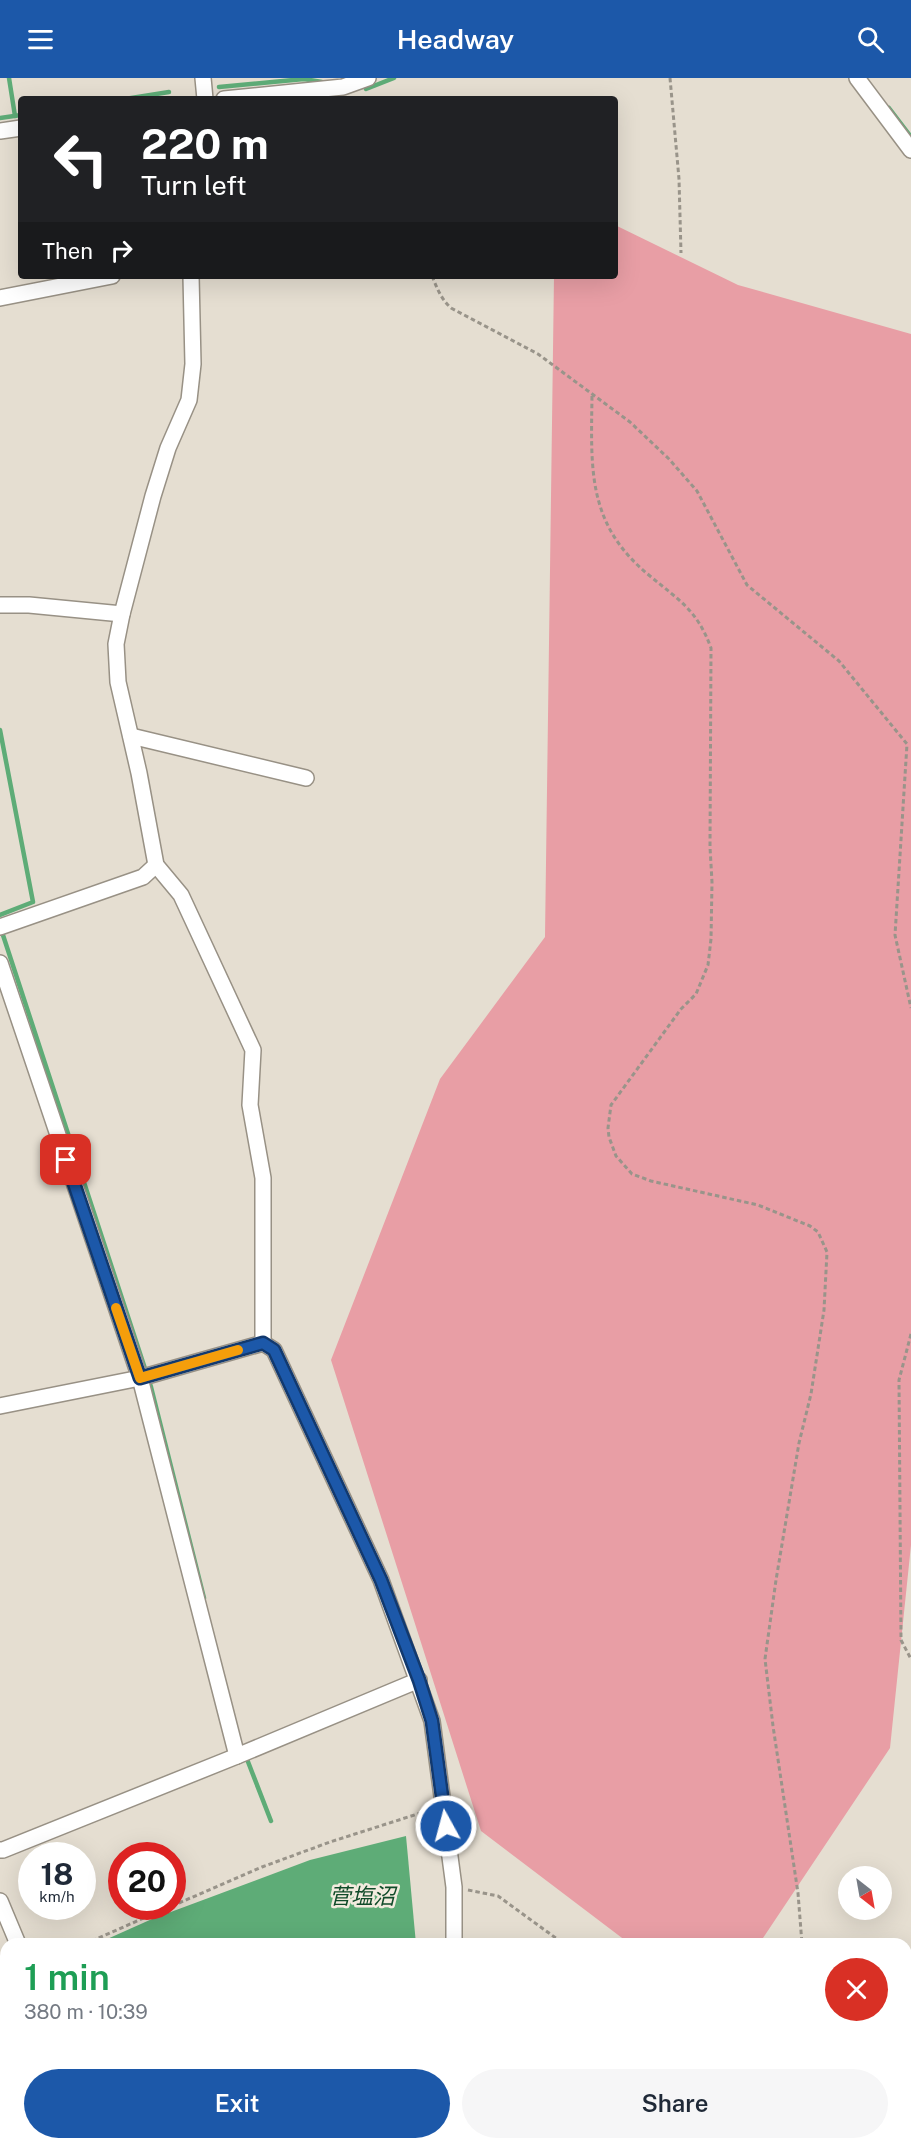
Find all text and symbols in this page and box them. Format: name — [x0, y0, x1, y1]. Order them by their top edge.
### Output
icon: menu — [24, 23, 57, 56]
text: Headway — [397, 23, 514, 55]
icon: search — [854, 23, 887, 56]
text: 220 m — [141, 119, 269, 168]
icon: left — [42, 120, 120, 198]
text: Turn left — [141, 169, 247, 201]
icon: right — [105, 234, 138, 267]
text: Then — [42, 238, 93, 264]
pin — [40, 1134, 91, 1185]
icon: arrive — [49, 1143, 82, 1176]
position arrow — [414, 1794, 478, 1858]
speed limit sign: 20 — [108, 1842, 186, 1920]
text: 18 — [41, 1856, 73, 1892]
north arrow — [838, 1866, 892, 1920]
map controls — [838, 1866, 892, 1920]
water label: 菅塩沼 — [329, 1883, 398, 1909]
text: km/h — [39, 1888, 75, 1905]
text: 1 min — [24, 1956, 110, 1998]
button: close — [825, 1958, 888, 2021]
text: 380 m · 10:39 — [24, 2000, 148, 2024]
button: Exit — [24, 2069, 450, 2138]
button: Share — [462, 2069, 888, 2138]

